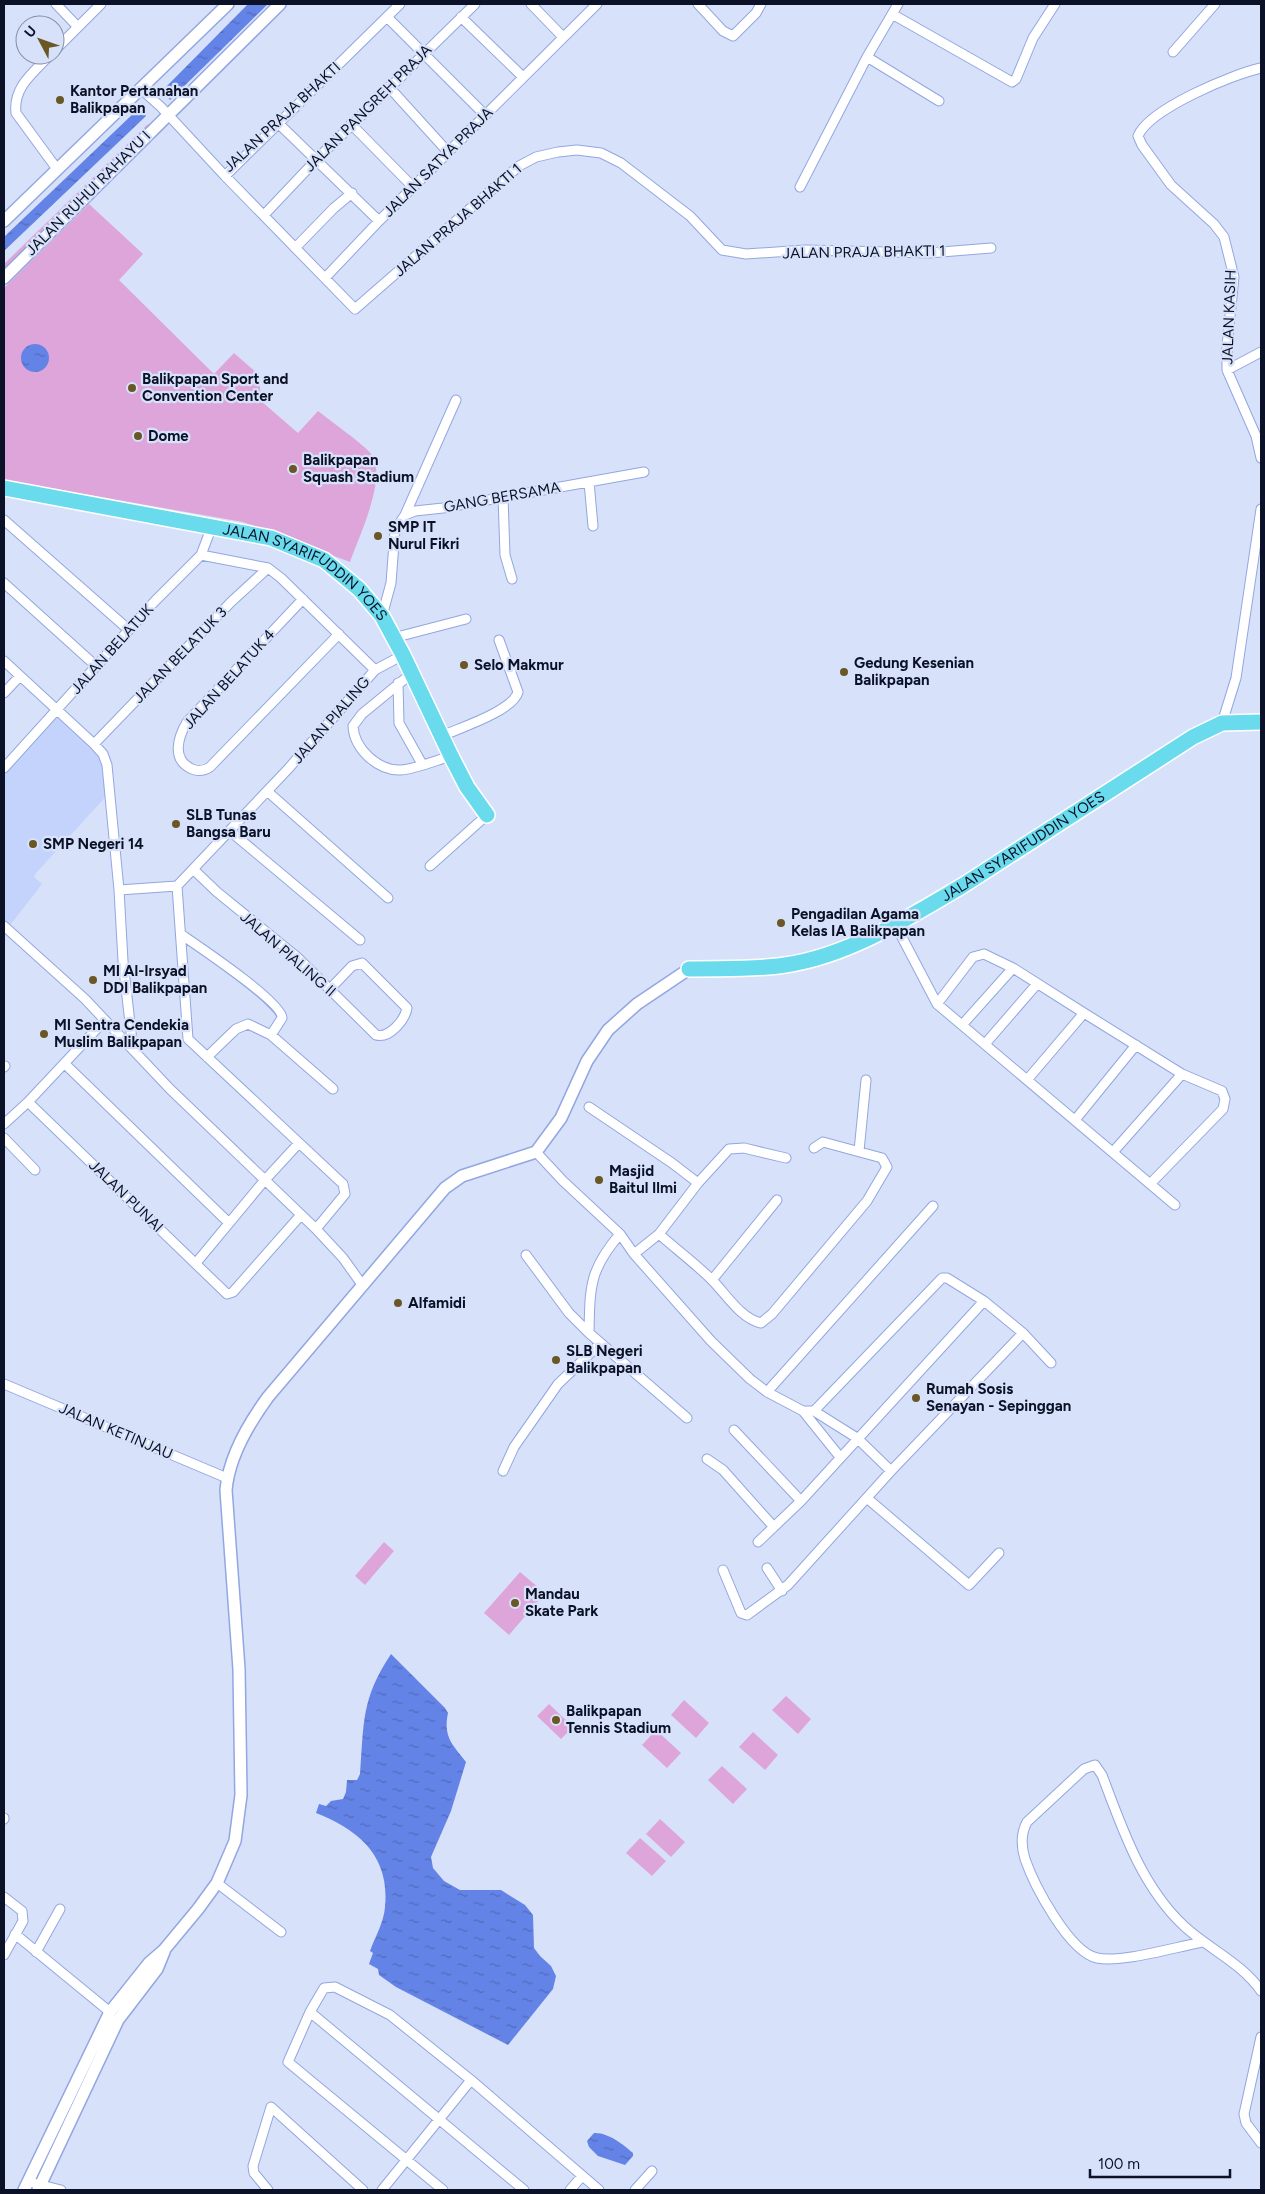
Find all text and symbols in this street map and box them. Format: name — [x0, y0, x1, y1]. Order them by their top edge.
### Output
north arrow — [15, 15, 65, 65]
text: U — [21, 23, 40, 41]
street label: JALAN PANGREH PRAJA — [301, 41, 435, 175]
street label: JALAN PRAJA BHAKTI — [220, 58, 344, 176]
place label: Kantor Pertanahan Balikpapan — [70, 82, 198, 117]
marker: Kantor Pertanahan Balikpapan — [54, 94, 66, 106]
street label: JALAN SATYA PRAJA — [379, 103, 497, 221]
street label: JALAN RUHUI RAHAYU I — [22, 127, 154, 259]
street label: JALAN PRAJA BHAKTI 1 — [391, 160, 525, 280]
street label: JALAN PRAJA BHAKTI 1 — [782, 242, 946, 262]
street label: JALAN KASIH — [1218, 269, 1240, 365]
place label: Balikpapan Sport and Convention Center — [142, 370, 289, 405]
marker: Balikpapan Sport and Convention Center — [126, 382, 138, 394]
place label: Dome — [148, 427, 189, 445]
marker: Dome — [132, 430, 144, 442]
place label: Balikpapan Squash Stadium — [303, 451, 414, 486]
marker: Balikpapan Squash Stadium — [287, 463, 299, 475]
street label: GANG BERSAMA — [442, 478, 562, 516]
place label: SMP IT Nurul Fikri — [388, 518, 460, 553]
street label: JALAN SYARIFUDDIN YOES — [221, 520, 391, 624]
marker: SMP IT Nurul Fikri — [372, 530, 384, 542]
street label: JALAN BELATUK — [67, 600, 158, 698]
street label: JALAN BELATUK 3 — [129, 603, 231, 707]
street label: JALAN BELATUK 4 — [179, 625, 279, 733]
place label: Gedung Kesenian Balikpapan — [854, 654, 974, 689]
place label: Selo Makmur — [474, 656, 564, 674]
marker: Selo Makmur — [458, 659, 470, 671]
marker: Gedung Kesenian Balikpapan — [838, 666, 850, 678]
street label: JALAN PIALING — [288, 673, 374, 767]
street label: JALAN SYARIFUDDIN YOES — [938, 787, 1108, 905]
place label: SLB Tunas Bangsa Baru — [186, 806, 271, 841]
marker: SLB Tunas Bangsa Baru — [170, 818, 182, 830]
place label: SMP Negeri 14 — [43, 835, 144, 853]
marker: SMP Negeri 14 — [27, 838, 39, 850]
place label: Pengadilan Agama Kelas IA Balikpapan — [791, 905, 925, 940]
street label: JALAN PIALING II — [237, 908, 339, 1000]
marker: Pengadilan Agama Kelas IA Balikpapan — [775, 917, 787, 929]
place label: MI Al-Irsyad DDI Balikpapan — [103, 962, 207, 997]
marker: MI Al-Irsyad DDI Balikpapan — [87, 974, 99, 986]
place label: MI Sentra Cendekia Muslim Balikpapan — [54, 1016, 189, 1051]
marker: MI Sentra Cendekia Muslim Balikpapan — [38, 1028, 50, 1040]
street label: JALAN PUNAI — [85, 1156, 167, 1236]
place label: Masjid Baitul Ilmi — [609, 1162, 677, 1197]
marker: Masjid Baitul Ilmi — [593, 1174, 605, 1186]
place label: Alfamidi — [408, 1294, 466, 1312]
marker: Alfamidi — [392, 1297, 404, 1309]
place label: SLB Negeri Balikpapan — [566, 1342, 643, 1377]
marker: SLB Negeri Balikpapan — [550, 1354, 562, 1366]
place label: Rumah Sosis Senayan - Sepinggan — [926, 1380, 1071, 1415]
marker: Rumah Sosis Senayan - Sepinggan — [910, 1392, 922, 1404]
street label: JALAN KETINJAU — [57, 1399, 175, 1463]
place label: Mandau Skate Park — [525, 1585, 598, 1620]
marker: Mandau Skate Park — [509, 1597, 521, 1609]
place label: Balikpapan Tennis Stadium — [566, 1702, 671, 1737]
marker: Balikpapan Tennis Stadium — [550, 1714, 562, 1726]
scale bar — [1090, 2146, 1230, 2178]
text: 100 m — [1098, 2155, 1140, 2173]

